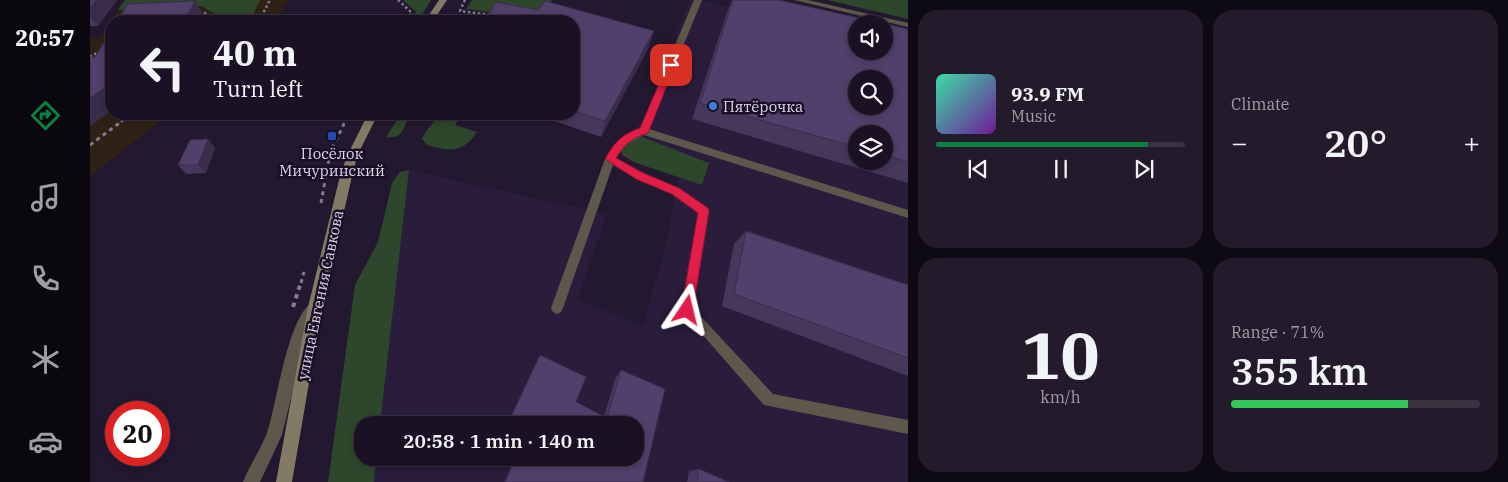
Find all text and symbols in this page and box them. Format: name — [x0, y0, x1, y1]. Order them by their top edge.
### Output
map controls — [848, 15, 893, 170]
button: sound — [848, 15, 893, 60]
text: 20:57 — [15, 23, 75, 52]
text: 40 m — [213, 30, 297, 76]
icon: left — [130, 35, 195, 100]
pin — [650, 44, 692, 86]
icon: arrive — [657, 51, 685, 79]
button: search — [848, 70, 893, 115]
text: Turn left — [213, 74, 303, 103]
text: 93.9 FM — [1011, 82, 1084, 106]
text: Climate — [1231, 94, 1289, 114]
place label: Пятёрочка — [723, 97, 803, 116]
icon: directions — [28, 98, 63, 133]
marker: Пятёрочка — [707, 100, 719, 112]
text: Music — [1011, 106, 1056, 126]
text: 20° — [1324, 118, 1387, 167]
text: − — [1231, 124, 1248, 161]
text: + — [1463, 124, 1480, 161]
button: layers — [848, 125, 893, 170]
marker: Посёлок Мичуринский — [326, 130, 338, 142]
place label: Посёлок Мичуринский — [279, 144, 385, 180]
icon: previous — [964, 155, 992, 183]
icon: pause — [1047, 155, 1075, 183]
icon: next — [1130, 155, 1158, 183]
icon: music — [28, 180, 63, 215]
street label: улица Евгения Савкова — [293, 208, 347, 382]
icon: phone — [28, 261, 63, 296]
position arrow — [660, 283, 712, 335]
text: 10 — [1021, 312, 1100, 397]
text: Range · 71% — [1231, 322, 1324, 342]
icon: climate — [28, 342, 63, 377]
text: 355 km — [1231, 346, 1368, 395]
text: km/h — [1040, 387, 1081, 407]
speed limit sign: 20 — [105, 401, 170, 466]
icon: car — [28, 424, 63, 459]
text: 20:58 · 1 min · 140 m — [403, 429, 595, 453]

